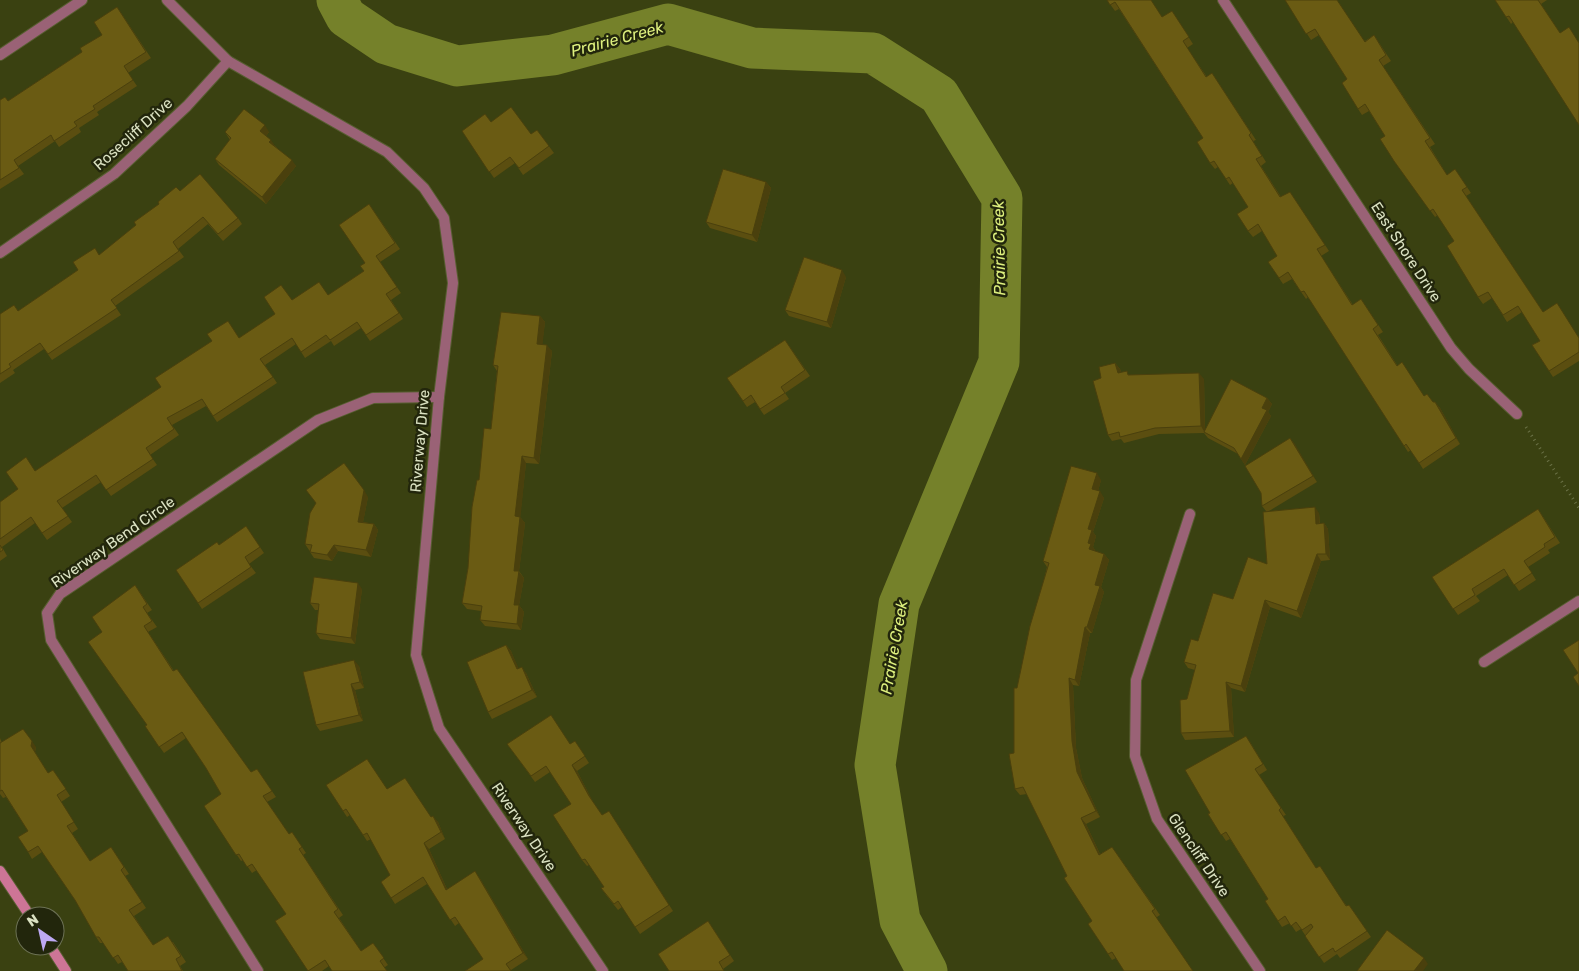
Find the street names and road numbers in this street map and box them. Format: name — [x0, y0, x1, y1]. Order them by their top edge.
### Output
street label: Rosecliff Drive — [90, 94, 176, 174]
street label: East Shore Drive — [1367, 199, 1445, 305]
street label: Riverway Drive — [407, 389, 433, 493]
street label: Riverway Bend Circle — [48, 493, 178, 591]
street label: Riverway Drive — [488, 779, 560, 875]
street label: Glencliff Drive — [1164, 810, 1234, 900]

